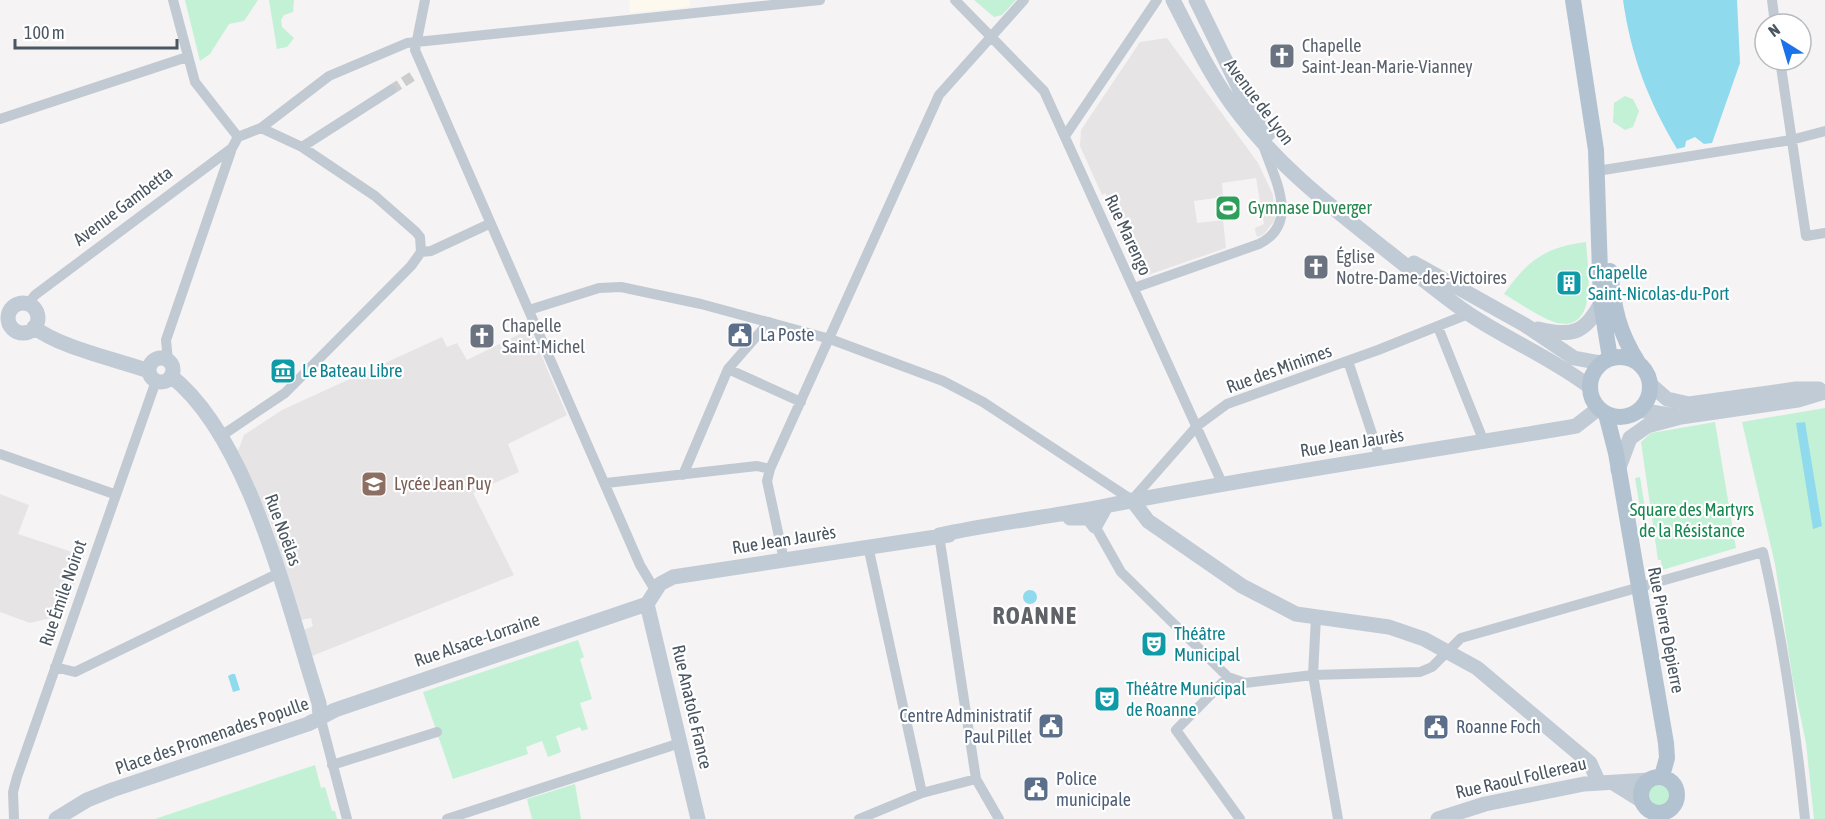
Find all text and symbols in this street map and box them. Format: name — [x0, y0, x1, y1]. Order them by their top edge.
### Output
scale bar — [15, 12, 177, 50]
north arrow — [1753, 12, 1813, 72]
text: N — [1765, 20, 1783, 40]
text: 100 m — [24, 22, 65, 43]
place label: Chapelle Saint-Jean-Marie-Vianney — [1302, 35, 1473, 77]
church icon: Chapelle Saint-Jean-Marie-Vianney — [1267, 41, 1297, 71]
street label: Avenue de Lyon — [1220, 55, 1299, 149]
street label: Avenue Gambetta — [69, 162, 176, 250]
street label: Rue Marengo — [1101, 191, 1156, 279]
sports icon: Gymnase Duverger — [1213, 193, 1243, 223]
place label: Gymnase Duverger — [1248, 197, 1373, 218]
place label: Église Notre-Dame-des-Victoires — [1336, 246, 1507, 288]
church icon: Église Notre-Dame-des-Victoires — [1301, 252, 1331, 282]
place label: Chapelle Saint-Nicolas-du-Port — [1588, 262, 1730, 304]
building icon: Chapelle Saint-Nicolas-du-Port — [1554, 268, 1584, 298]
place label: Chapelle Saint-Michel — [502, 315, 585, 357]
public building icon: La Poste — [725, 320, 755, 350]
church icon: Chapelle Saint-Michel — [467, 321, 497, 351]
place label: La Poste — [760, 324, 814, 345]
street label: Rue des Minimes — [1223, 340, 1334, 397]
museum icon: Le Bateau Libre — [268, 356, 298, 386]
place label: Le Bateau Libre — [302, 360, 402, 381]
street label: Rue Jean Jaurès — [1299, 424, 1405, 461]
school or university icon: Lycée Jean Puy — [359, 469, 389, 499]
place label: Lycée Jean Puy — [394, 473, 491, 494]
street label: Rue Noëlas — [261, 491, 306, 569]
park label: Square des Martyrs de la Résistance — [1630, 499, 1754, 541]
street label: Rue Jean Jaurès — [731, 521, 837, 558]
street label: Rue Émile Noirot — [35, 537, 90, 649]
street label: Rue Pierre Dépierre — [1644, 565, 1689, 695]
district label: ROANNE — [992, 602, 1078, 629]
street label: Rue Alsace-Lorraine — [411, 608, 542, 671]
place label: Théâtre Municipal — [1174, 623, 1240, 665]
theatre icon: Théâtre Municipal — [1139, 629, 1169, 659]
street label: Rue Anatole France — [668, 643, 717, 771]
place label: Théâtre Municipal de Roanne — [1126, 678, 1246, 720]
theatre icon: Théâtre Municipal de Roanne — [1092, 684, 1122, 714]
street label: Place des Promenades Populle — [112, 693, 311, 779]
place label: Centre Administratif Paul Pillet — [899, 705, 1032, 747]
public building icon: Centre Administratif Paul Pillet — [1036, 711, 1066, 741]
public building icon: Roanne Foch — [1421, 712, 1451, 742]
place label: Roanne Foch — [1456, 716, 1541, 737]
street label: Rue Raoul Follereau — [1453, 752, 1588, 803]
place label: Police municipale — [1056, 768, 1131, 810]
public building icon: Police municipale — [1021, 774, 1051, 804]

